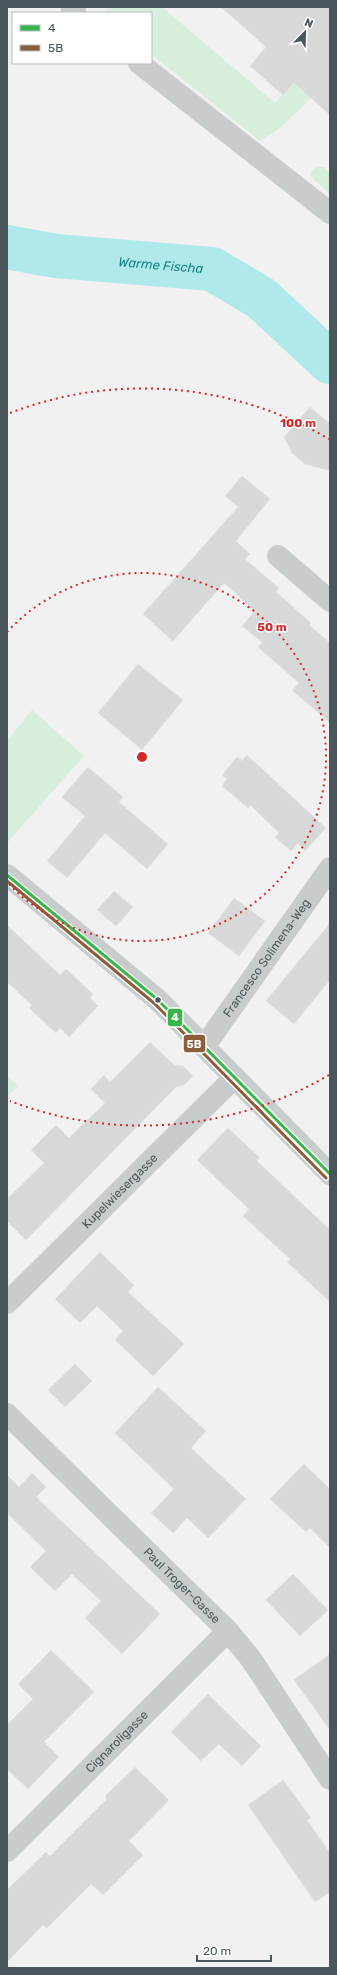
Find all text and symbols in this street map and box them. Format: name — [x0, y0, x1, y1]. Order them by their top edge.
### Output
legend — [12, 12, 152, 64]
north arrow — [285, 12, 325, 52]
text: N — [303, 16, 315, 31]
text: 4 — [48, 21, 56, 35]
text: 5B — [48, 41, 63, 55]
water label: Warme Fischa — [118, 254, 204, 276]
text: 100 m — [280, 416, 316, 430]
text: 50 m — [257, 620, 287, 634]
centre of rings — [135, 750, 149, 764]
street label: Francesco Solimena-Weg — [220, 896, 313, 1020]
unlabelled marker — [153, 995, 163, 1005]
line badge: 4 — [167, 1008, 183, 1027]
text: 4 — [171, 1011, 179, 1024]
line badge: 5B — [183, 1034, 206, 1053]
text: 5B — [187, 1038, 202, 1051]
street label: Kupelwiesergasse — [79, 1151, 161, 1231]
street label: Paul Troger-Gasse — [141, 1545, 223, 1627]
street label: Cignaroligasse — [83, 1708, 151, 1776]
scale bar — [197, 1937, 271, 1963]
text: 20 m — [203, 1944, 231, 1958]

